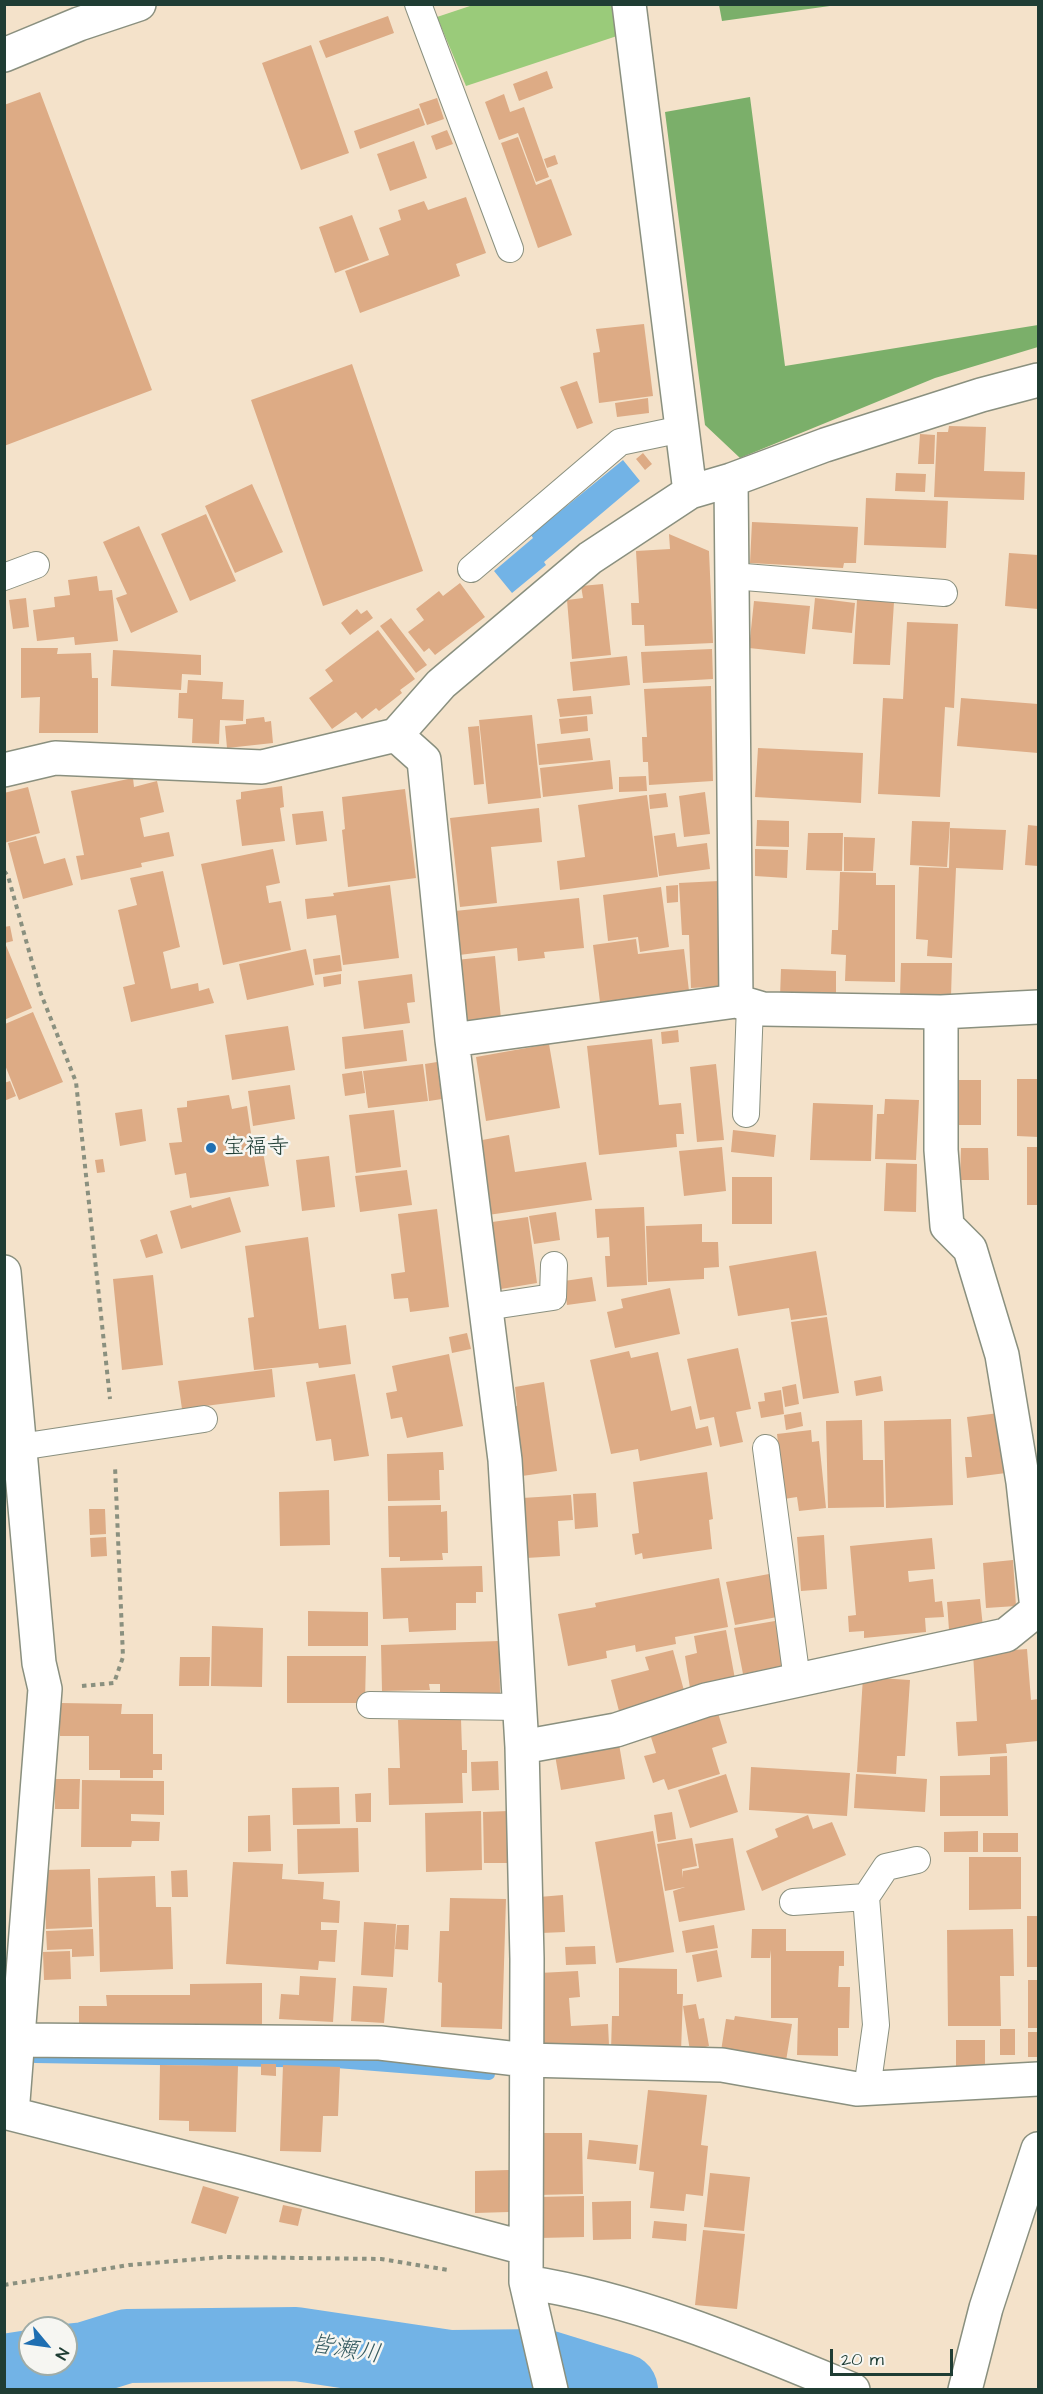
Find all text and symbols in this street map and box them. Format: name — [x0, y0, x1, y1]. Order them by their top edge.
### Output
place label: 宝福寺 — [223, 1135, 289, 1161]
marker: 宝福寺 — [204, 1141, 218, 1155]
north arrow — [18, 2316, 78, 2376]
water label: 皆瀬川 — [307, 2331, 383, 2371]
scale bar — [833, 2337, 956, 2375]
text: N — [50, 2344, 74, 2363]
text: 20 m — [841, 2347, 884, 2372]

